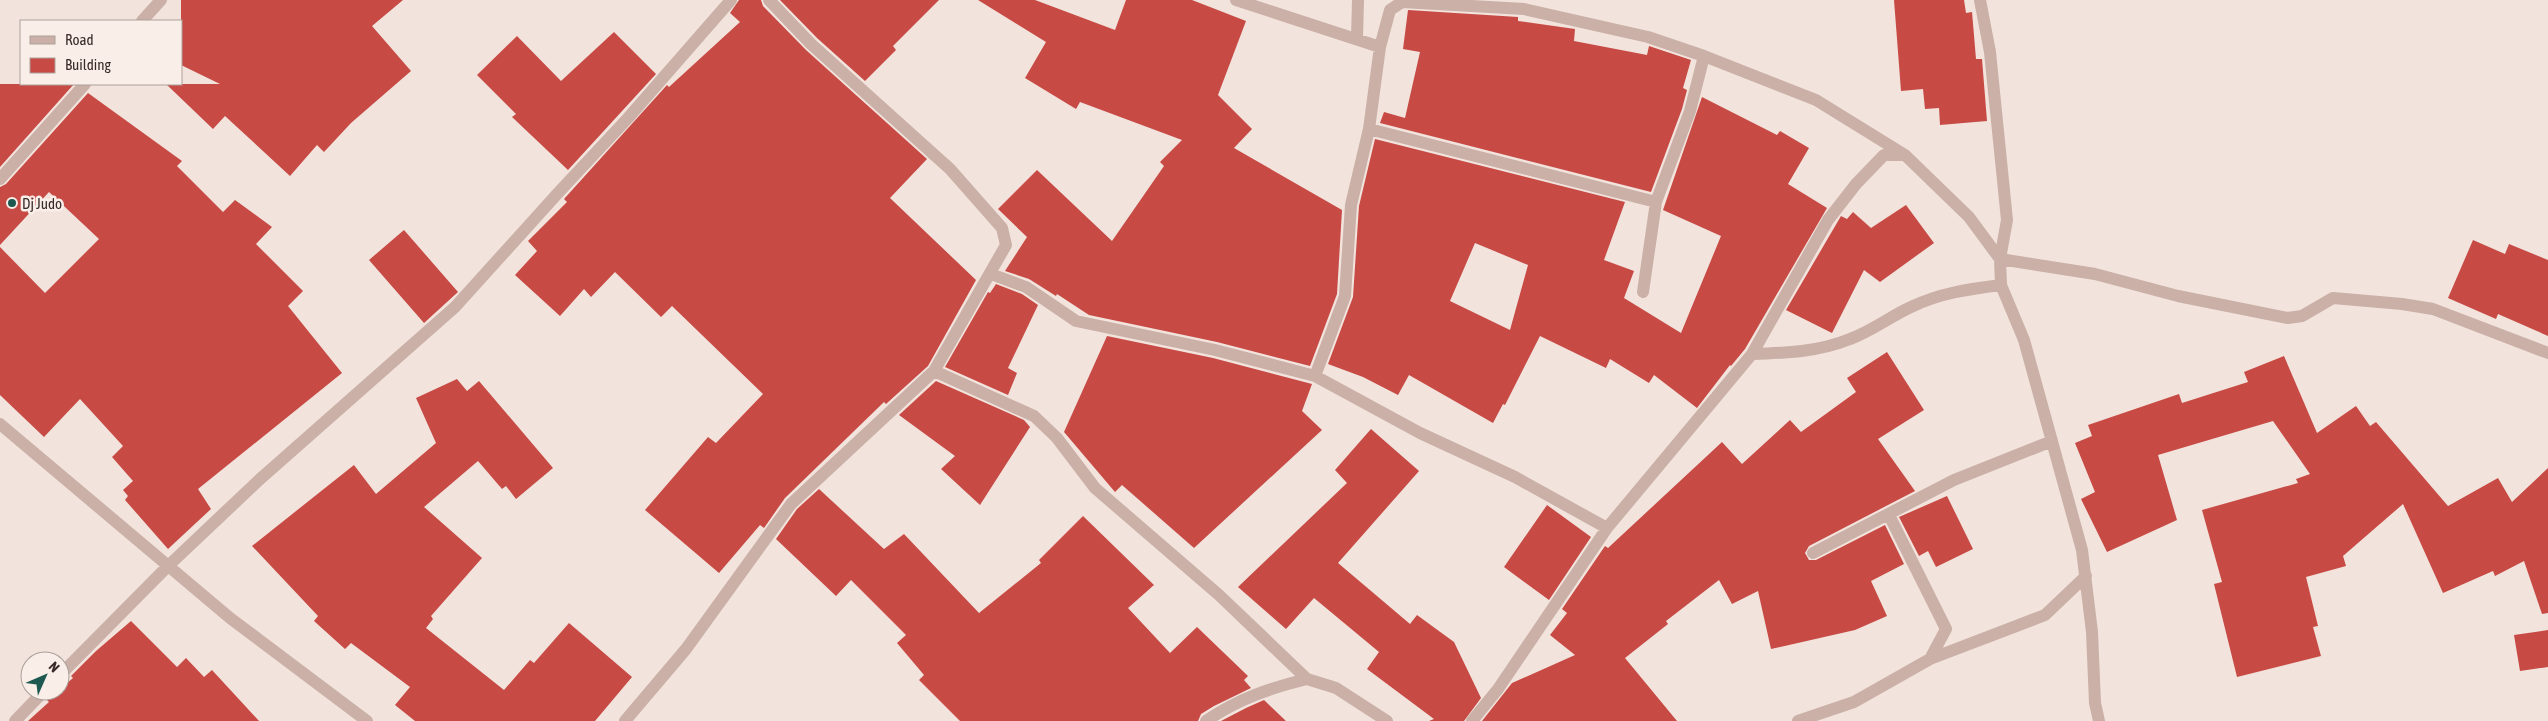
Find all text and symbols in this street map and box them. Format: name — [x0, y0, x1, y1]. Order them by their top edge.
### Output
legend — [20, 20, 182, 85]
text: Road — [65, 31, 94, 48]
text: Building — [65, 56, 111, 73]
place label: Dj Judo — [22, 195, 62, 212]
marker: Dj Judo — [6, 197, 18, 209]
north arrow — [20, 651, 70, 701]
text: N — [46, 658, 63, 675]

